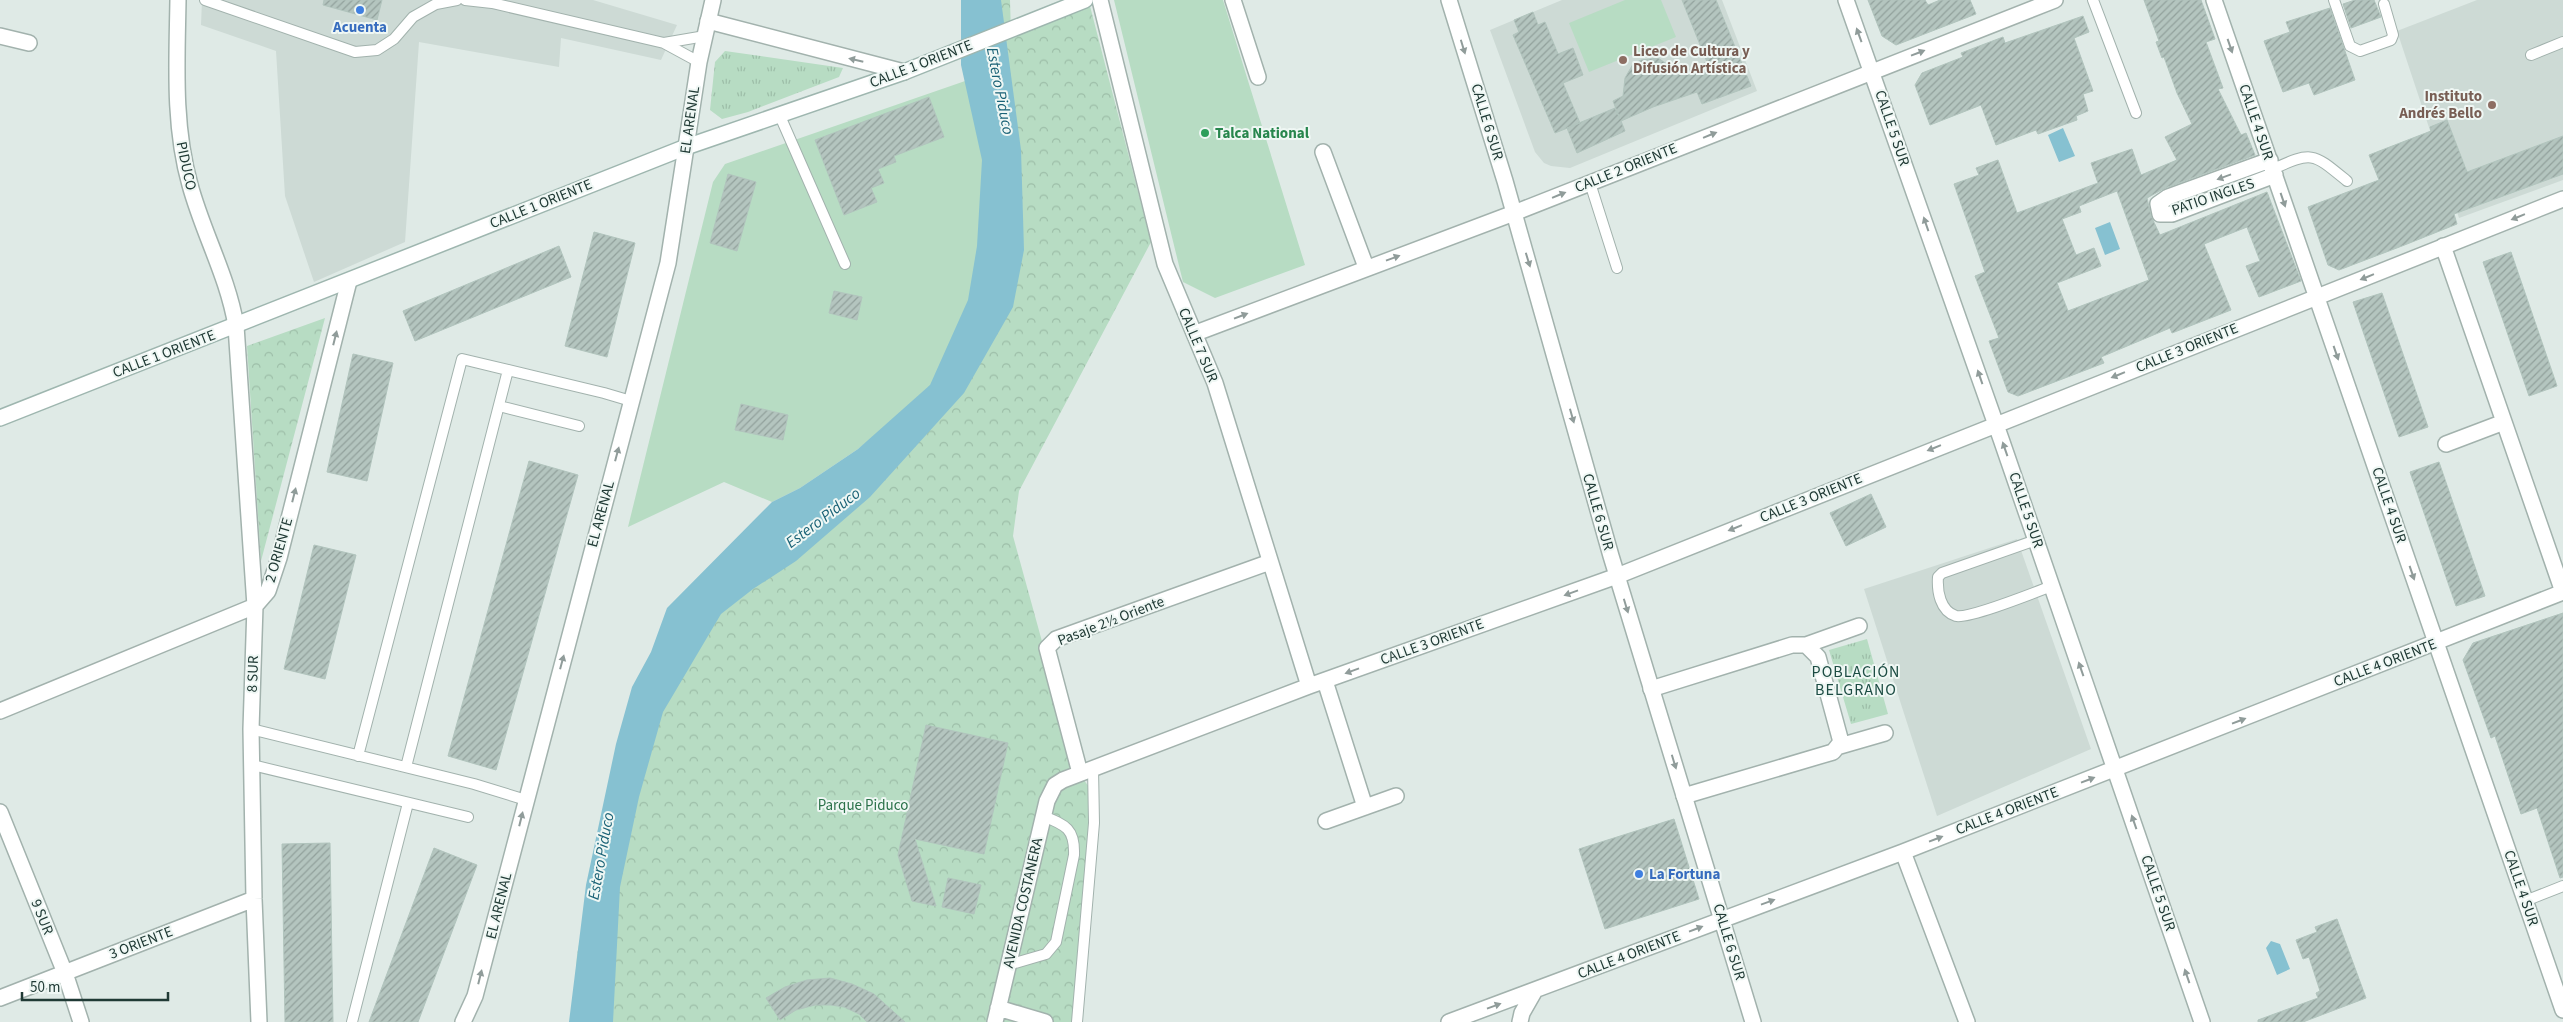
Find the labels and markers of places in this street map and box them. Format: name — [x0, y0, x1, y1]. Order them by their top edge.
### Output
marker: Acuenta — [354, 4, 366, 16]
place label: Acuenta — [332, 17, 387, 38]
place label: Liceo de Cultura y Difusión Artística — [1633, 41, 1750, 79]
marker: Liceo de Cultura y Difusión Artística — [1617, 54, 1629, 66]
place label: Instituto Andrés Bello — [2398, 86, 2482, 124]
marker: Instituto Andrés Bello — [2486, 99, 2498, 111]
place label: Talca National — [1215, 123, 1310, 144]
marker: Talca National — [1199, 127, 1211, 139]
place label: La Fortuna — [1649, 864, 1720, 885]
marker: La Fortuna — [1633, 868, 1645, 880]

